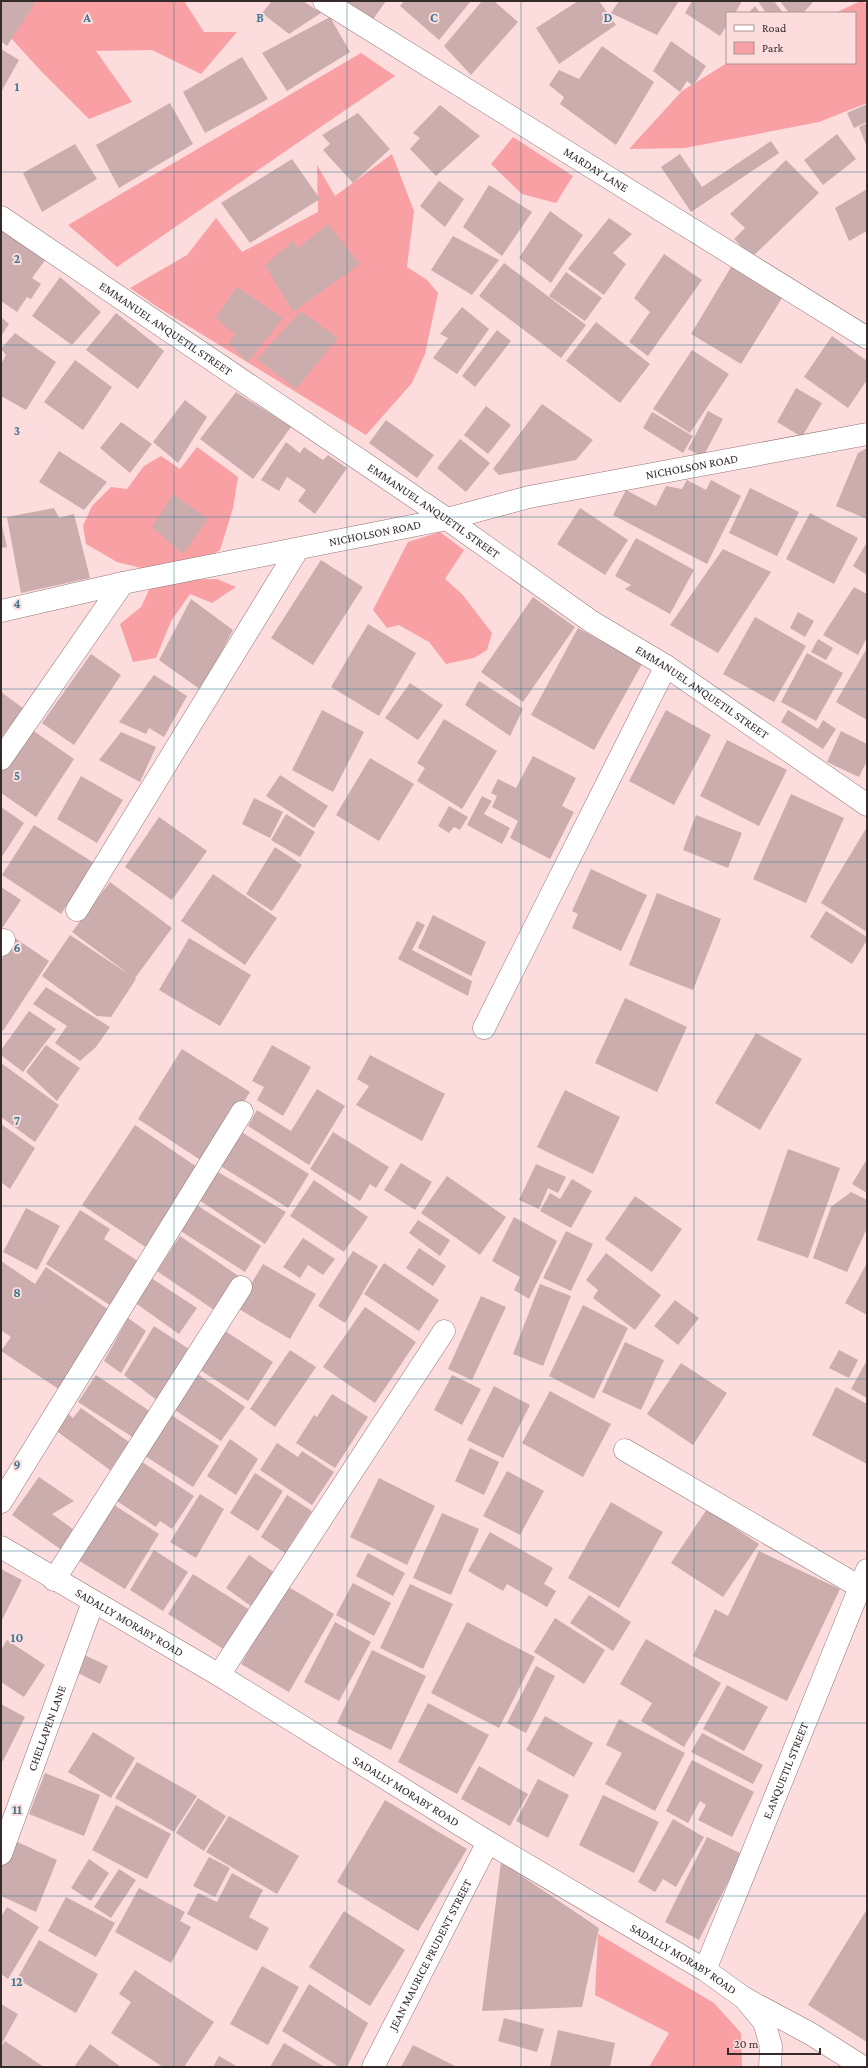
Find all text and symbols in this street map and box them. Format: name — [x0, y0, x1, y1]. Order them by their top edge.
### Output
text: A — [82, 10, 91, 25]
text: B — [256, 10, 264, 25]
text: C — [430, 10, 438, 25]
text: D — [604, 10, 613, 25]
legend — [726, 12, 856, 64]
text: Road — [762, 21, 787, 35]
text: Park — [762, 41, 784, 55]
text: 1 — [15, 79, 20, 94]
street label: MARDAY LANE — [561, 144, 631, 195]
text: 2 — [14, 251, 21, 266]
street label: EMMANUEL ANQUETIL STREET — [97, 279, 235, 379]
text: 3 — [14, 423, 20, 438]
street label: NICHOLSON ROAD — [645, 451, 739, 482]
street label: EMMANUEL ANQUETIL STREET — [365, 460, 503, 562]
street label: NICHOLSON ROAD — [328, 517, 422, 549]
text: 4 — [13, 596, 21, 611]
street label: EMMANUEL ANQUETIL STREET — [633, 642, 772, 742]
text: 5 — [14, 768, 20, 783]
text: 6 — [13, 940, 21, 955]
text: 7 — [14, 1113, 20, 1128]
text: 8 — [13, 1285, 21, 1300]
text: 9 — [13, 1457, 21, 1472]
street label: SADALLY MORABY ROAD — [73, 1585, 186, 1660]
text: 10 — [11, 1630, 23, 1645]
street label: CHELLAPEN LANE — [25, 1683, 69, 1773]
street label: E.ANQUETIL STREET — [760, 1720, 812, 1821]
street label: SADALLY MORABY ROAD — [350, 1753, 462, 1829]
text: 11 — [12, 1802, 22, 1817]
street label: JEAN MAURICE PRUDENT STREET — [386, 1877, 475, 2033]
street label: SADALLY MORABY ROAD — [628, 1920, 739, 1997]
text: 12 — [11, 1974, 23, 1989]
scale bar — [728, 2030, 820, 2056]
text: 20 m — [734, 2037, 759, 2051]

